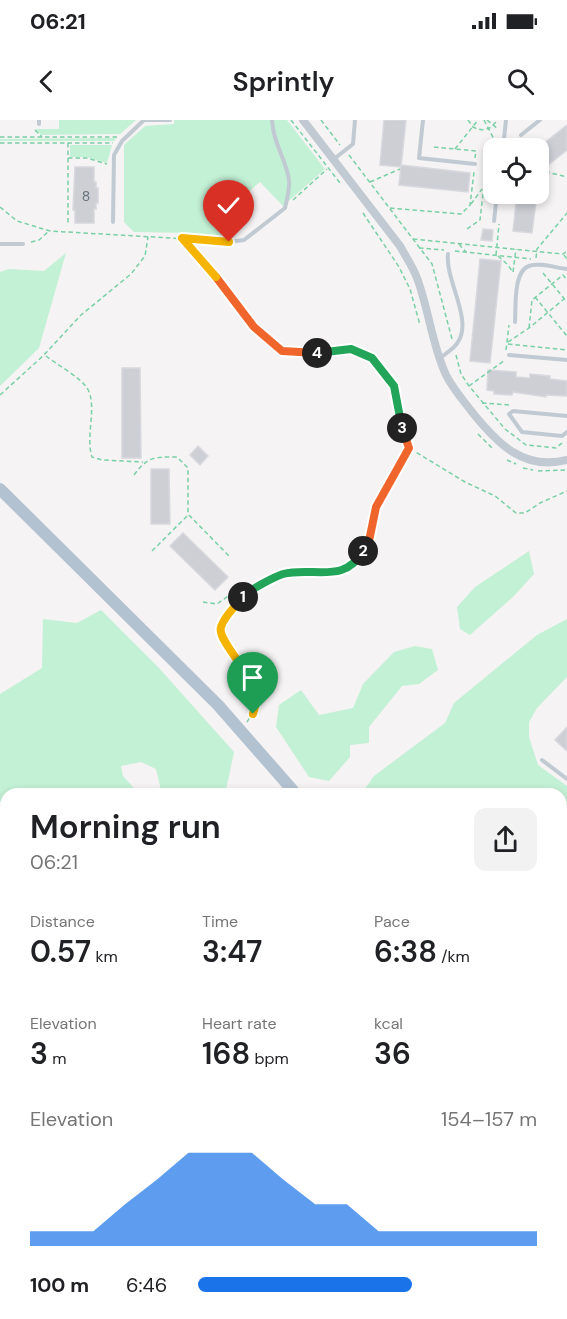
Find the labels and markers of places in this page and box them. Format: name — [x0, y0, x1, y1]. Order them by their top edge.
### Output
pin — [203, 180, 254, 242]
pin: 4 — [302, 338, 332, 368]
pin: 3 — [387, 413, 417, 443]
pin: 2 — [348, 536, 378, 566]
pin: 1 — [228, 582, 258, 612]
pin — [227, 652, 278, 714]

